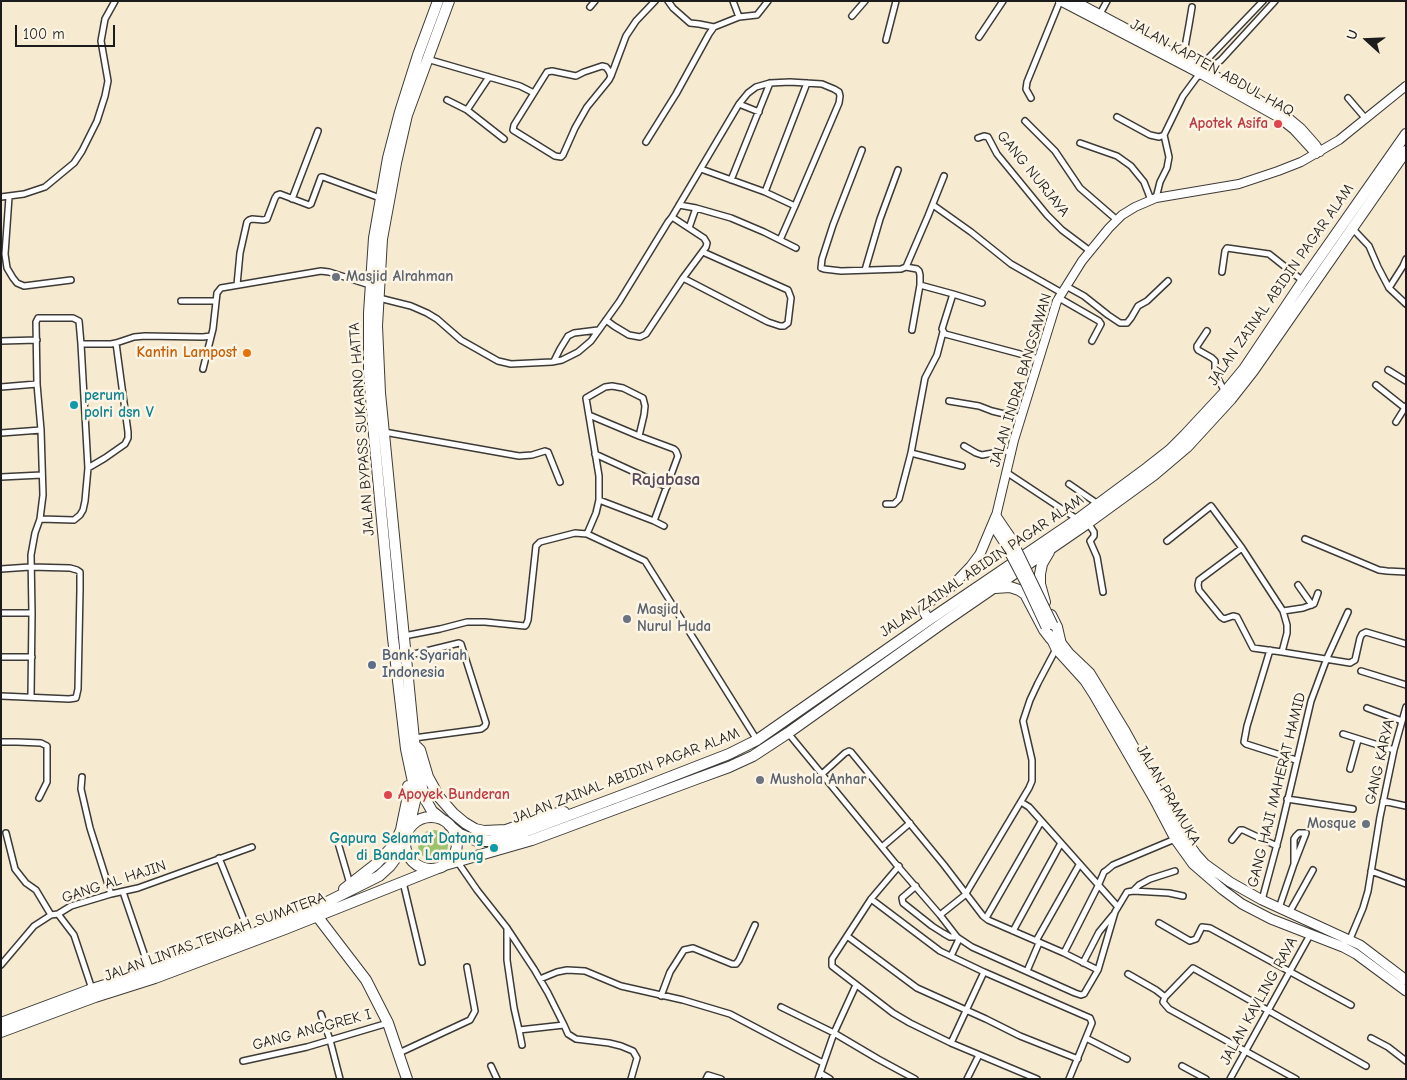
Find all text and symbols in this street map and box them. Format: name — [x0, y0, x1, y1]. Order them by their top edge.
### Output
scale bar — [18, 15, 118, 47]
street label: JALAN KAPTEN ABDUL HAQ — [1127, 15, 1297, 121]
north arrow — [1342, 15, 1392, 65]
text: 100 m — [23, 25, 65, 43]
text: U — [1343, 27, 1362, 42]
place label: Apotek Asifa — [1189, 115, 1268, 133]
marker: Apotek Asifa — [1272, 118, 1284, 130]
street label: GANG NURJAYA — [993, 127, 1073, 221]
street label: JALAN ZAINAL ABIDIN PAGAR ALAM — [1204, 181, 1358, 389]
place label: Masjid Alrahman — [346, 268, 453, 286]
marker: Masjid Alrahman — [330, 271, 342, 283]
street label: JALAN INDRA BANGSAWAN — [986, 291, 1056, 469]
street label: JALAN BYPASS SUKARNO HATTA — [346, 322, 378, 536]
place label: Kantin Lampost — [137, 344, 237, 362]
marker: Kantin Lampost — [241, 347, 253, 359]
place label: perum polri dsn V — [84, 387, 154, 422]
marker: perum polri dsn V — [68, 399, 80, 411]
district label: Rajabasa — [632, 469, 700, 491]
street label: JALAN ZAINAL ABIDIN PAGAR ALAM — [877, 491, 1087, 641]
place label: Masjid Nurul Huda — [637, 601, 711, 636]
marker: Masjid Nurul Huda — [621, 613, 633, 625]
place label: Bank Syariah Indonesia — [382, 647, 467, 682]
marker: Bank Syariah Indonesia — [366, 659, 378, 671]
street label: GANG HAJI MAHERAT HAMID — [1244, 691, 1310, 889]
street label: GANG KARYA — [1361, 717, 1399, 807]
street label: JALAN ZAINAL ABIDIN PAGAR ALAM — [510, 724, 742, 828]
street label: JALAN PRAMUKA — [1132, 742, 1204, 848]
place label: Mushola Anhar — [770, 771, 866, 789]
marker: Mushola Anhar — [754, 774, 766, 786]
place label: Apoyek Bunderan — [398, 786, 510, 804]
marker: Apoyek Bunderan — [382, 789, 394, 801]
place label: Mosque — [1307, 815, 1356, 833]
marker: Mosque — [1360, 818, 1372, 830]
place label: Gapura Selamat Datang di Bandar Lampung — [330, 830, 484, 865]
marker: Gapura Selamat Datang di Bandar Lampung — [488, 842, 500, 854]
street label: GANG AL HAJIN — [60, 857, 168, 907]
street label: JALAN LINTAS TENGAH SUMATERA — [102, 889, 328, 985]
street label: JALAN KAVLING RAYA — [1216, 934, 1302, 1068]
street label: GANG ANGGREK I — [251, 1005, 373, 1055]

